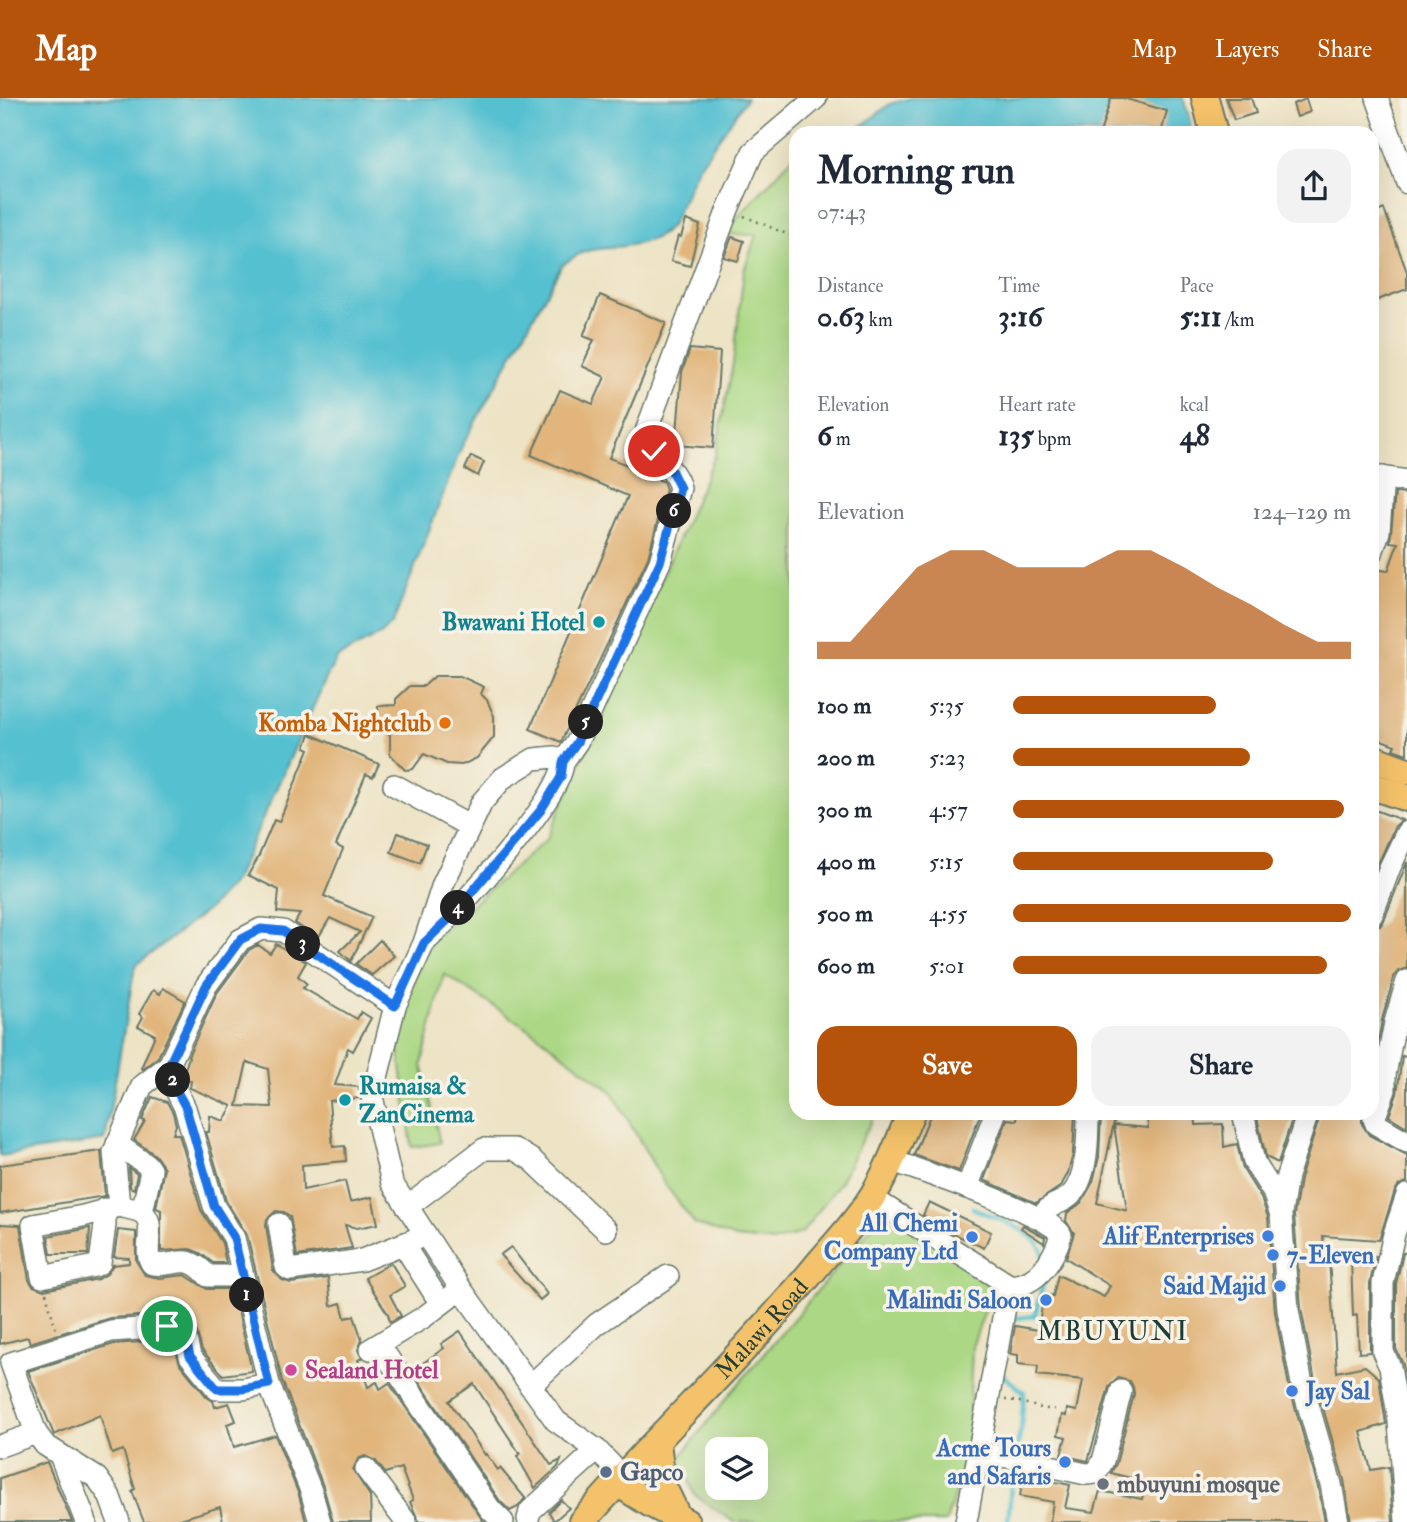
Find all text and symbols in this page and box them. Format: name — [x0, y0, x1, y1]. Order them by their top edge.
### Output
text: Map — [35, 29, 97, 70]
text: Map — [1132, 34, 1177, 65]
text: Layers — [1215, 34, 1279, 65]
text: Share — [1317, 34, 1372, 65]
text: Morning run — [817, 147, 1015, 195]
button: share — [1277, 149, 1351, 223]
text: 07:43 — [817, 197, 866, 226]
text: Distance — [817, 274, 883, 298]
text: Time — [998, 274, 1040, 298]
text: Pace — [1180, 274, 1214, 298]
text: 0.63 — [817, 298, 865, 335]
text: 3:16 — [998, 298, 1043, 335]
text: 5:11 — [1180, 298, 1222, 335]
text: km — [865, 308, 893, 332]
text: /km — [1222, 308, 1254, 332]
text: Elevation — [817, 393, 889, 417]
text: Heart rate — [998, 393, 1076, 417]
text: kcal — [1180, 393, 1209, 417]
text: 6 — [817, 417, 832, 454]
text: 135 — [998, 417, 1034, 454]
text: 48 — [1180, 417, 1210, 454]
pin — [624, 421, 684, 481]
text: m — [832, 427, 851, 451]
text: bpm — [1034, 427, 1071, 451]
icon: check — [635, 432, 673, 470]
pin: 6 — [656, 494, 692, 528]
text: Elevation — [817, 497, 905, 526]
text: 124–129 m — [1253, 497, 1351, 526]
text: 6 — [669, 498, 678, 522]
place label: Bwawani Hotel — [442, 607, 586, 638]
marker: Bwawani Hotel — [591, 614, 607, 630]
text: 100 m — [817, 691, 871, 720]
text: 5:35 — [929, 691, 964, 720]
pin: 5 — [568, 704, 604, 740]
place label: Komba Nightclub — [258, 708, 431, 739]
text: 5 — [581, 709, 590, 733]
marker: Komba Nightclub — [437, 715, 453, 731]
text: 200 m — [817, 743, 875, 772]
text: 5:23 — [929, 743, 965, 772]
text: 300 m — [817, 795, 872, 824]
text: 4:57 — [929, 795, 968, 824]
text: 400 m — [817, 847, 876, 876]
text: 5:15 — [929, 847, 963, 876]
pin: 4 — [440, 890, 476, 926]
text: 4 — [452, 895, 463, 919]
text: 500 m — [817, 899, 873, 928]
text: 4:55 — [929, 899, 967, 928]
pin: 3 — [286, 926, 320, 962]
text: 3 — [299, 931, 306, 955]
text: 600 m — [817, 951, 875, 980]
text: 5:01 — [929, 951, 965, 980]
button: Save — [817, 1026, 1077, 1106]
button: Share — [1091, 1026, 1351, 1106]
pin: 2 — [156, 1062, 190, 1098]
text: 2 — [168, 1067, 177, 1091]
place label: Rumaisa & ZanCinema — [359, 1071, 475, 1130]
marker: Rumaisa & ZanCinema — [337, 1092, 353, 1108]
place label: All Chemi Company Ltd — [824, 1208, 959, 1267]
place label: Alif Enterprises — [1102, 1221, 1254, 1252]
marker: Alif Enterprises — [1260, 1228, 1276, 1244]
marker: All Chemi Company Ltd — [964, 1229, 980, 1245]
place label: 7-Eleven — [1287, 1240, 1375, 1271]
marker: 7-Eleven — [1265, 1247, 1281, 1263]
place label: Said Majid — [1163, 1271, 1266, 1302]
street label: Malawi Road — [708, 1272, 815, 1385]
pin: 1 — [230, 1278, 264, 1312]
marker: Said Majid — [1272, 1278, 1288, 1294]
text: 1 — [243, 1282, 250, 1306]
place label: Malindi Saloon — [885, 1285, 1033, 1316]
marker: Malindi Saloon — [1038, 1292, 1054, 1308]
pin — [137, 1296, 197, 1356]
icon: arrive — [148, 1307, 186, 1345]
district label: MBUYUNI — [1037, 1316, 1189, 1348]
place label: Sealand Hotel — [305, 1355, 439, 1386]
marker: Sealand Hotel — [283, 1362, 299, 1378]
place label: Jay Sal — [1305, 1376, 1371, 1407]
marker: Jay Sal — [1284, 1383, 1300, 1399]
place label: Acme Tours and Safaris — [936, 1433, 1051, 1492]
map controls — [705, 1437, 768, 1500]
button: layers — [705, 1437, 768, 1500]
marker: Acme Tours and Safaris — [1057, 1454, 1073, 1470]
place label: Gapco — [620, 1457, 684, 1488]
marker: Gapco — [598, 1464, 614, 1480]
place label: mbuyuni mosque — [1117, 1469, 1280, 1500]
marker: mbuyuni mosque — [1095, 1476, 1111, 1492]

